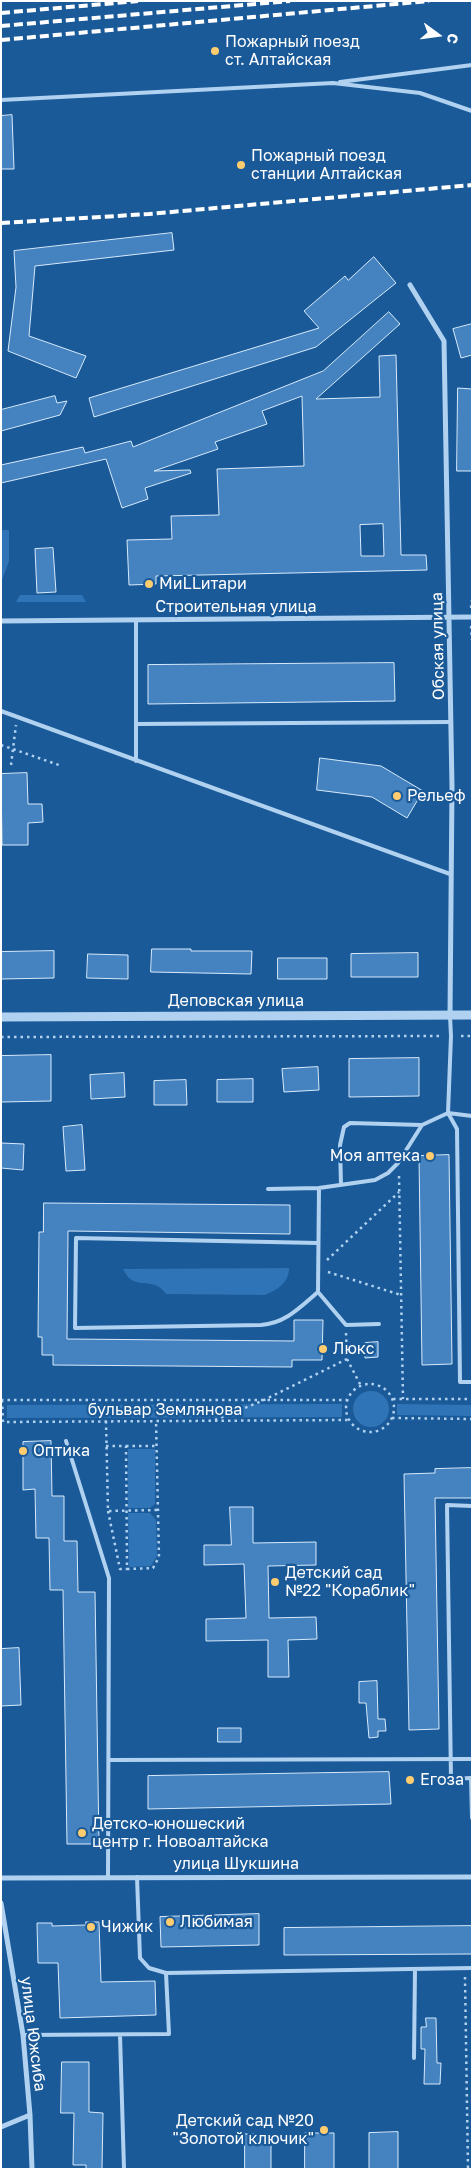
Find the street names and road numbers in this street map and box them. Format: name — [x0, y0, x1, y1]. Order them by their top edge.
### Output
street label: Обская улица — [427, 592, 449, 700]
street label: Строительная улица — [155, 597, 317, 617]
street label: Деповская улица — [168, 991, 304, 1011]
street label: бульвар Землянова — [88, 1400, 242, 1420]
street label: улица Шукшина — [173, 1854, 299, 1874]
street label: улица Южсиба — [16, 1976, 50, 2092]

